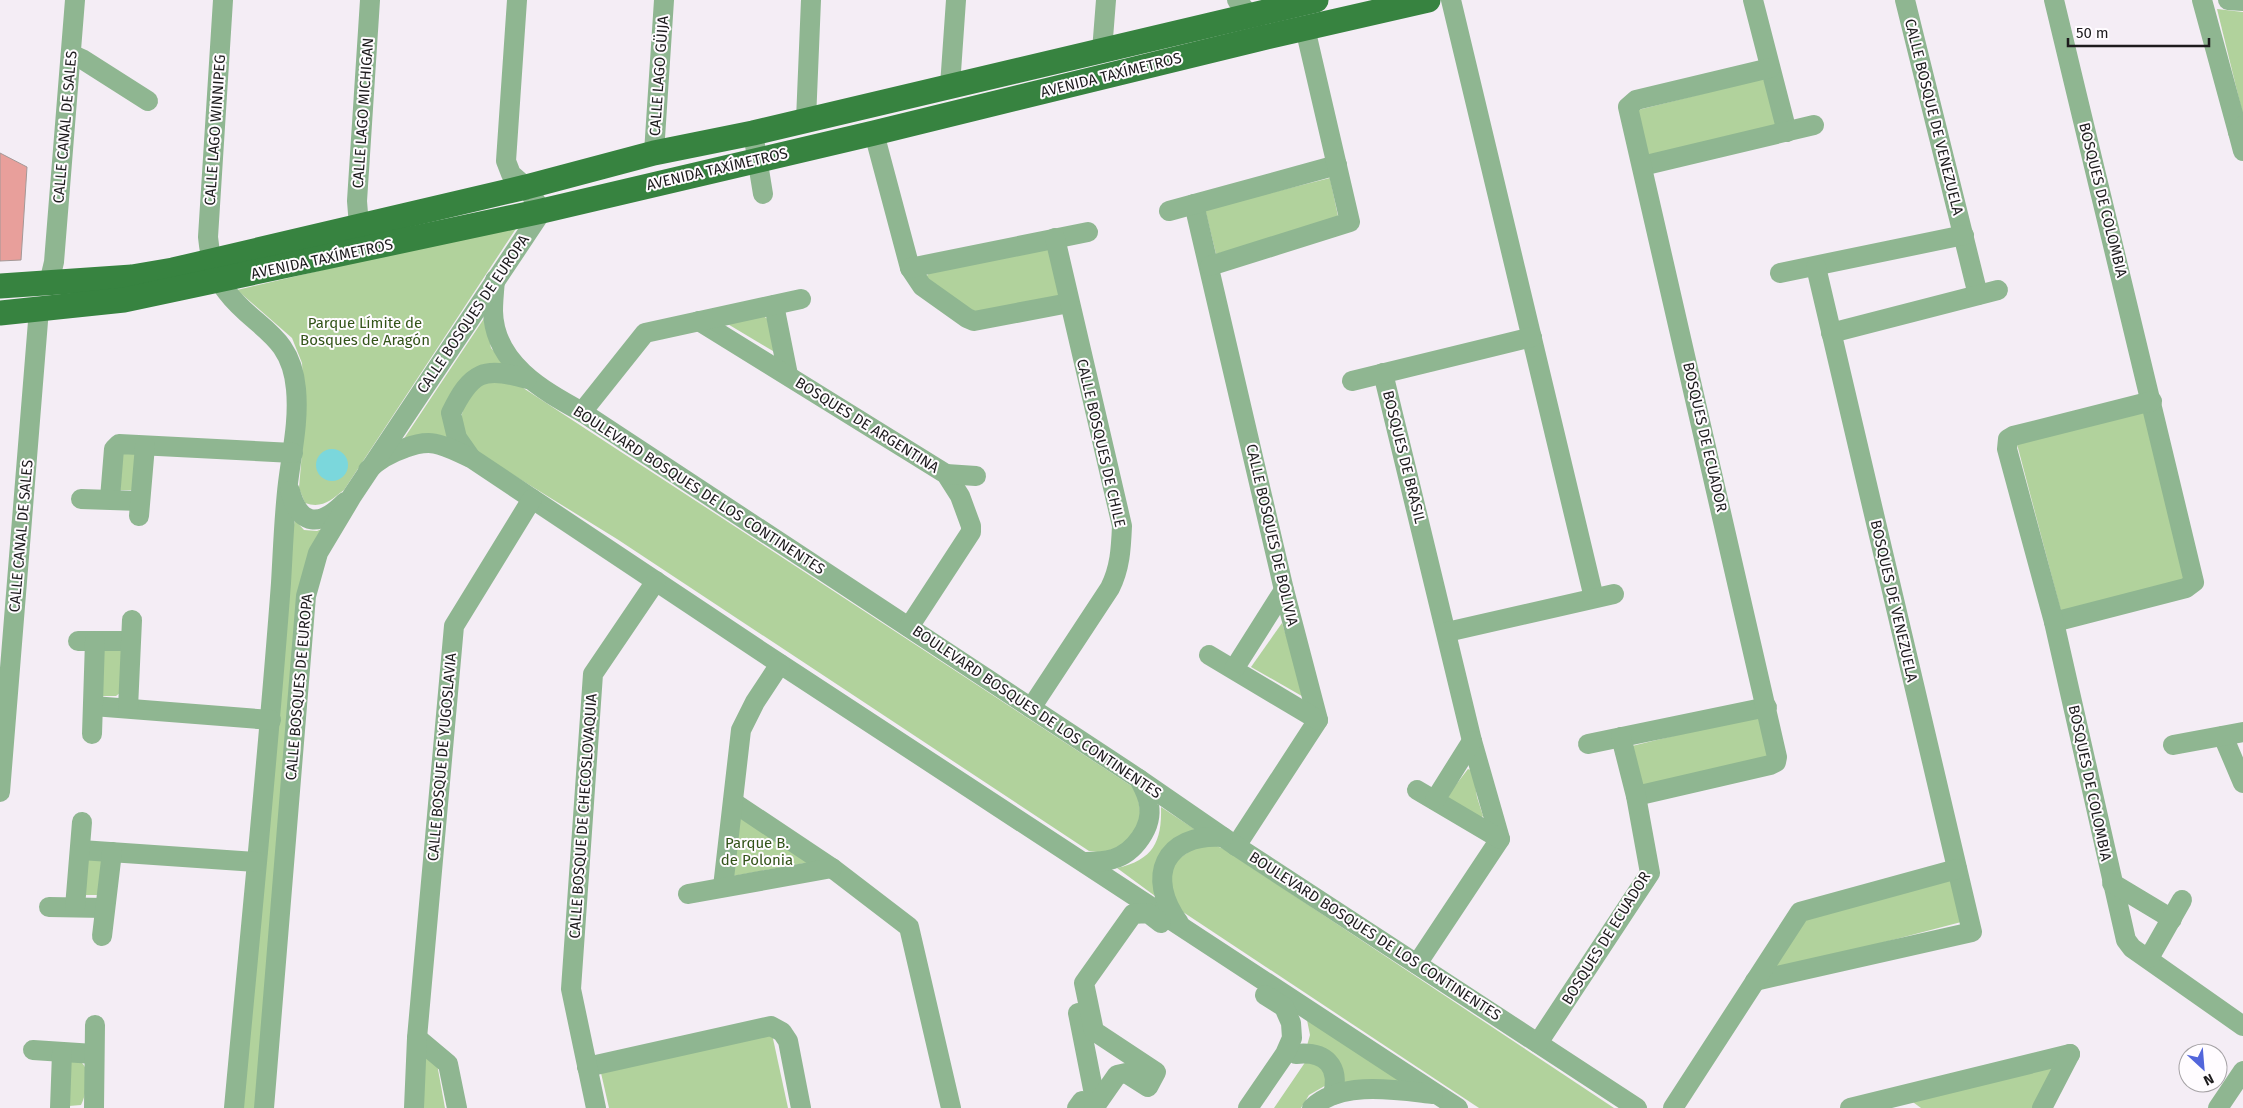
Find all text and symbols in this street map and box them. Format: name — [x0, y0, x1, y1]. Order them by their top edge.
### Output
street label: CALLE LAGO GÜIJA — [646, 15, 672, 137]
scale bar — [2068, 15, 2209, 47]
street label: CALLE BOSQUE DE VENEZUELA — [1901, 17, 1967, 217]
text: 50 m — [2076, 24, 2109, 42]
street label: CALLE LAGO MICHIGAN — [349, 37, 377, 189]
street label: AVENIDA TAXÍMETROS — [1039, 49, 1183, 101]
street label: CALLE CANAL DE SALES — [49, 50, 81, 204]
street label: CALLE LAGO WINNIPEG — [201, 54, 229, 206]
street label: BOSQUES DE COLOMBIA — [2075, 121, 2131, 280]
street label: AVENIDA TAXÍMETROS — [645, 144, 789, 194]
street label: CALLE BOSQUES DE EUROPA — [413, 231, 533, 397]
street label: AVENIDA TAXÍMETROS — [249, 235, 395, 283]
park label: Parque Límite de Bosques de Aragón — [300, 314, 430, 349]
street label: CALLE BOSQUES DE CHILE — [1073, 357, 1129, 529]
street label: BOSQUES DE ECUADOR — [1679, 360, 1731, 514]
street label: BOSQUES DE ARGENTINA — [792, 373, 942, 477]
street label: BOSQUES DE BRASIL — [1379, 389, 1429, 526]
street label: BOULEVARD BOSQUES DE LOS CONTINENTES — [570, 402, 828, 578]
street label: CALLE BOSQUES DE BOLIVIA — [1242, 442, 1302, 628]
street label: CALLE CANAL DE SALES — [5, 459, 37, 613]
street label: BOSQUES DE VENEZUELA — [1867, 518, 1922, 684]
street label: CALLE BOSQUES DE EUROPA — [282, 593, 316, 781]
street label: BOULEVARD BOSQUES DE LOS CONTINENTES — [909, 622, 1165, 802]
street label: CALLE BOSQUE DE YUGOSLAVIA — [424, 652, 460, 862]
street label: CALLE BOSQUE DE CHECOSLOVAQUIA — [565, 692, 601, 939]
street label: BOSQUES DE COLOMBIA — [2065, 703, 2115, 863]
park label: Parque B. de Polonia — [721, 834, 793, 869]
street label: BOULEVARD BOSQUES DE LOS CONTINENTES — [1246, 848, 1504, 1024]
street label: BOSQUES DE ECUADOR — [1558, 868, 1654, 1008]
north arrow — [2178, 1043, 2228, 1093]
text: N — [2201, 1070, 2216, 1089]

